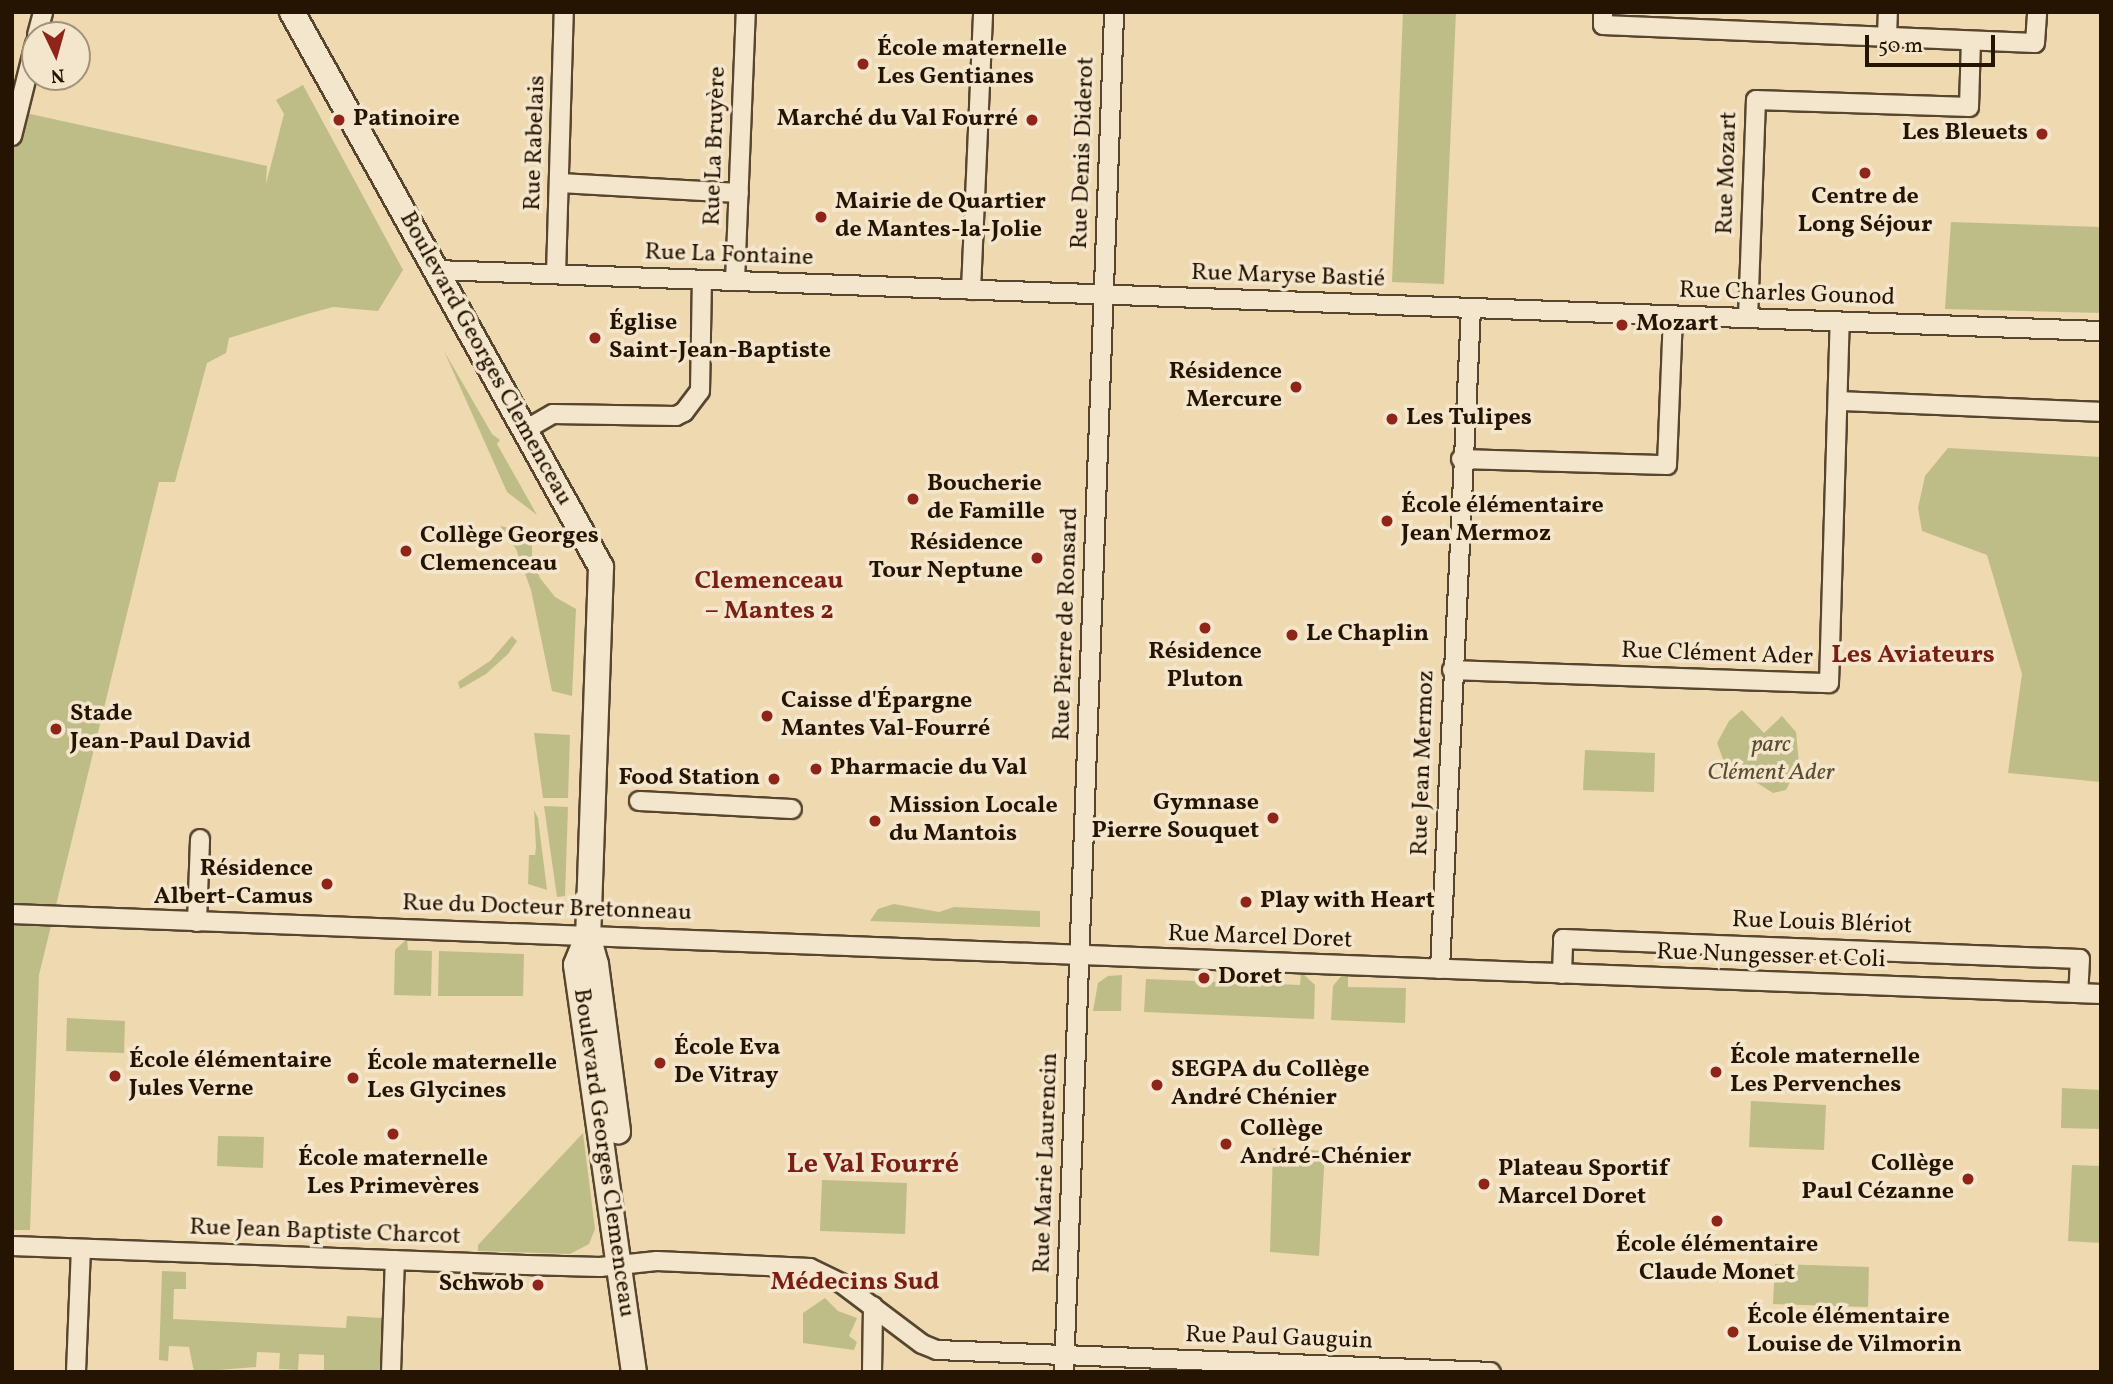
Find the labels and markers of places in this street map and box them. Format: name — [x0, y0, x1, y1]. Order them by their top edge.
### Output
place label: École maternelle Les Gentianes — [877, 36, 1067, 92]
marker: École maternelle Les Gentianes — [855, 56, 871, 72]
place label: Patinoire — [353, 106, 460, 134]
place label: Marché du Val Fourré — [776, 106, 1018, 134]
marker: Patinoire — [331, 112, 347, 128]
marker: Marché du Val Fourré — [1024, 112, 1040, 128]
place label: Les Bleuets — [1902, 120, 2028, 148]
marker: Les Bleuets — [2034, 126, 2050, 142]
marker: Centre de Long Séjour — [1857, 165, 1873, 181]
place label: Centre de Long Séjour — [1798, 184, 1932, 240]
place label: Mairie de Quartier de Mantes-la-Jolie — [835, 189, 1046, 245]
marker: Mairie de Quartier de Mantes-la-Jolie — [813, 209, 829, 225]
place label: Église Saint-Jean-Baptiste — [609, 310, 831, 366]
place label: Mozart — [1636, 311, 1718, 339]
marker: Mozart — [1614, 317, 1630, 333]
marker: Église Saint-Jean-Baptiste — [587, 330, 603, 346]
place label: Résidence Mercure — [1169, 359, 1282, 415]
marker: Résidence Mercure — [1288, 379, 1304, 395]
place label: Les Tulipes — [1406, 405, 1532, 433]
marker: Les Tulipes — [1384, 411, 1400, 427]
place label: Boucherie de Famille — [927, 471, 1045, 527]
marker: Boucherie de Famille — [905, 491, 921, 507]
place label: École élémentaire Jean Mermoz — [1401, 493, 1604, 549]
marker: École élémentaire Jean Mermoz — [1379, 513, 1395, 529]
place label: Collège Georges Clemenceau — [420, 523, 599, 579]
place label: Résidence Tour Neptune — [869, 530, 1023, 586]
marker: Collège Georges Clemenceau — [398, 543, 414, 559]
marker: Résidence Tour Neptune — [1029, 550, 1045, 566]
marker: Résidence Pluton — [1197, 620, 1213, 636]
place label: Le Chaplin — [1306, 621, 1429, 649]
marker: Le Chaplin — [1284, 627, 1300, 643]
place label: Résidence Pluton — [1148, 639, 1262, 695]
place label: Caisse d'Épargne Mantes Val-Fourré — [781, 688, 991, 744]
place label: Stade Jean-Paul David — [70, 701, 251, 757]
marker: Caisse d'Épargne Mantes Val-Fourré — [759, 708, 775, 724]
marker: Stade Jean-Paul David — [48, 721, 64, 737]
place label: Pharmacie du Val — [830, 755, 1028, 783]
marker: Pharmacie du Val — [808, 761, 824, 777]
place label: Food Station — [618, 765, 760, 793]
marker: Food Station — [766, 771, 782, 787]
place label: Gymnase Pierre Souquet — [1091, 790, 1259, 846]
place label: Mission Locale du Mantois — [889, 793, 1058, 849]
marker: Gymnase Pierre Souquet — [1265, 810, 1281, 826]
marker: Mission Locale du Mantois — [867, 813, 883, 829]
place label: Résidence Albert-Camus — [154, 856, 313, 912]
marker: Résidence Albert-Camus — [319, 876, 335, 892]
place label: Play with Heart — [1260, 888, 1435, 916]
marker: Play with Heart — [1238, 894, 1254, 910]
place label: Doret — [1218, 964, 1282, 992]
marker: Doret — [1196, 970, 1212, 986]
place label: École Eva De Vitray — [674, 1035, 780, 1091]
place label: École maternelle Les Pervenches — [1730, 1044, 1920, 1100]
place label: École élémentaire Jules Verne — [129, 1048, 332, 1104]
place label: École maternelle Les Glycines — [367, 1050, 557, 1106]
marker: École Eva De Vitray — [652, 1055, 668, 1071]
place label: SEGPA du Collège André Chénier — [1171, 1057, 1369, 1113]
marker: École maternelle Les Pervenches — [1708, 1064, 1724, 1080]
marker: École élémentaire Jules Verne — [107, 1068, 123, 1084]
marker: École maternelle Les Glycines — [345, 1070, 361, 1086]
marker: SEGPA du Collège André Chénier — [1149, 1077, 1165, 1093]
place label: Collège André-Chénier — [1240, 1116, 1411, 1172]
marker: École maternelle Les Primevères — [385, 1126, 401, 1142]
marker: Collège André-Chénier — [1218, 1136, 1234, 1152]
place label: École maternelle Les Primevères — [298, 1146, 488, 1202]
place label: Collège Paul Cézanne — [1802, 1151, 1954, 1207]
place label: Plateau Sportif Marcel Doret — [1498, 1156, 1668, 1212]
marker: Collège Paul Cézanne — [1960, 1171, 1976, 1187]
marker: Plateau Sportif Marcel Doret — [1476, 1176, 1492, 1192]
marker: École élémentaire Claude Monet — [1709, 1213, 1725, 1229]
place label: École élémentaire Claude Monet — [1616, 1232, 1818, 1288]
place label: Schwob — [439, 1271, 524, 1299]
marker: Schwob — [530, 1277, 546, 1293]
place label: École élémentaire Louise de Vilmorin — [1747, 1304, 1963, 1360]
marker: École élémentaire Louise de Vilmorin — [1725, 1324, 1741, 1340]

